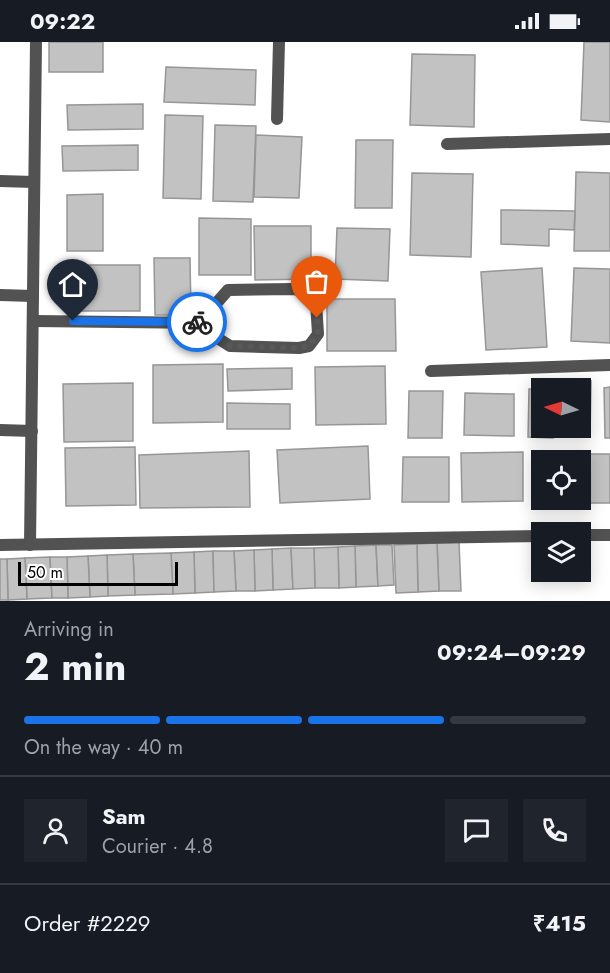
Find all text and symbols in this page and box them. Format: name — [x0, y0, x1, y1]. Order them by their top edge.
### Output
text: 09:22 — [30, 5, 95, 37]
pin — [291, 256, 342, 318]
pin — [47, 259, 98, 321]
icon: bag — [300, 265, 333, 298]
icon: home — [56, 268, 89, 301]
courier — [167, 292, 227, 352]
icon: bike — [181, 306, 214, 339]
north arrow — [531, 378, 591, 438]
map controls — [531, 378, 591, 582]
button: locate — [531, 450, 591, 510]
button: layers — [531, 522, 591, 582]
scale bar — [18, 559, 178, 586]
text: 50 m — [27, 561, 63, 584]
text: Arriving in — [24, 615, 114, 644]
text: 09:24–09:29 — [437, 636, 586, 668]
text: 2 min — [24, 638, 126, 695]
text: On the way · 40 m — [24, 733, 183, 762]
button: person — [24, 799, 87, 862]
button: chat — [445, 799, 508, 862]
button: phone — [523, 799, 586, 862]
text: Sam — [102, 800, 146, 832]
text: Courier · 4.8 — [102, 832, 213, 861]
text: Order #2229 — [24, 907, 150, 939]
text: ₹415 — [533, 907, 586, 939]

